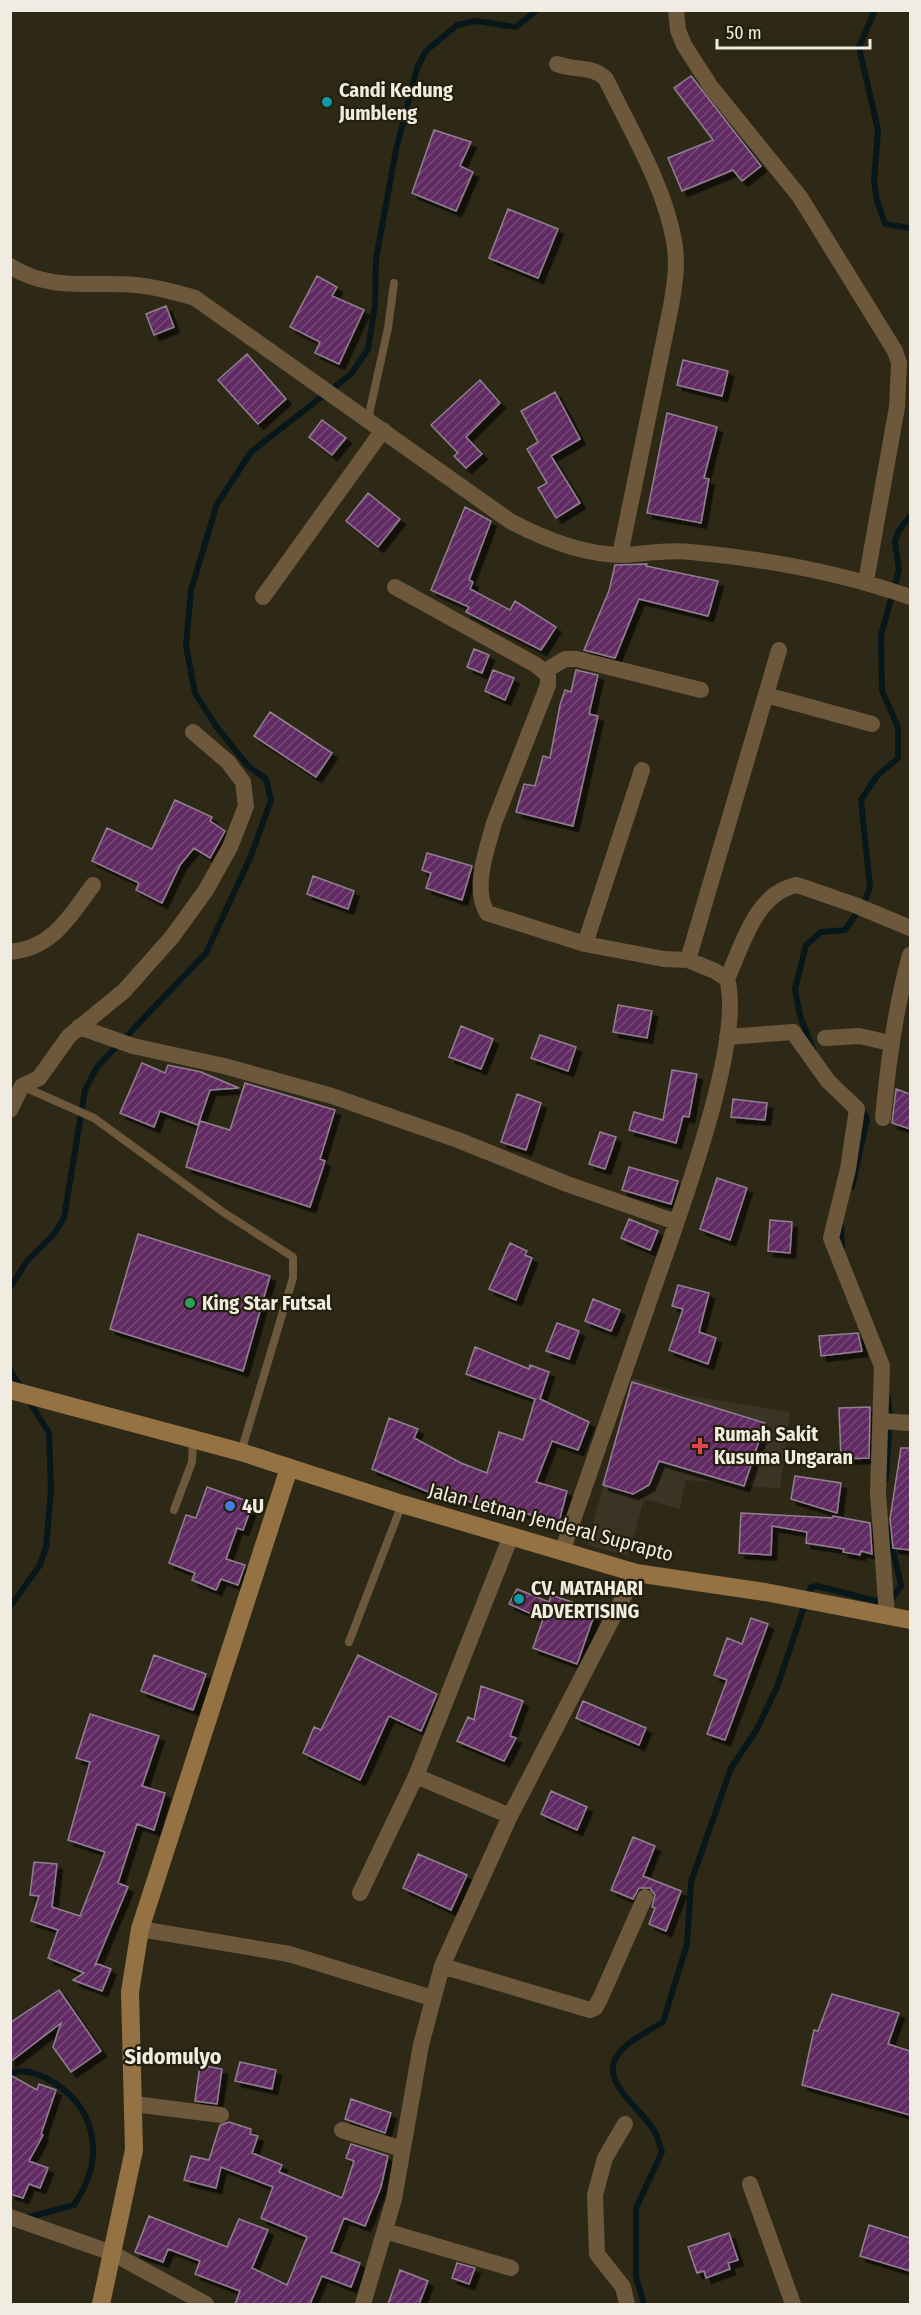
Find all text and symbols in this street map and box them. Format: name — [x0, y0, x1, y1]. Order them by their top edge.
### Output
scale bar — [717, 12, 870, 50]
text: 50 m — [726, 22, 762, 44]
place label: Candi Kedung Jumbleng — [338, 78, 453, 125]
marker: Candi Kedung Jumbleng — [320, 95, 334, 109]
place label: King Star Futsal — [202, 1291, 332, 1315]
marker: King Star Futsal — [183, 1296, 197, 1310]
place label: Rumah Sakit Kusuma Ungaran — [714, 1422, 853, 1469]
marker: Rumah Sakit Kusuma Ungaran — [691, 1437, 709, 1455]
street label: Jalan Letnan Jenderal Suprapto — [426, 1478, 676, 1566]
place label: 4U — [242, 1494, 264, 1518]
marker: 4U — [223, 1499, 237, 1513]
place label: CV. MATAHARI ADVERTISING — [530, 1576, 643, 1623]
marker: CV. MATAHARI ADVERTISING — [512, 1592, 526, 1606]
district label: Sidomulyo — [125, 2043, 222, 2070]

